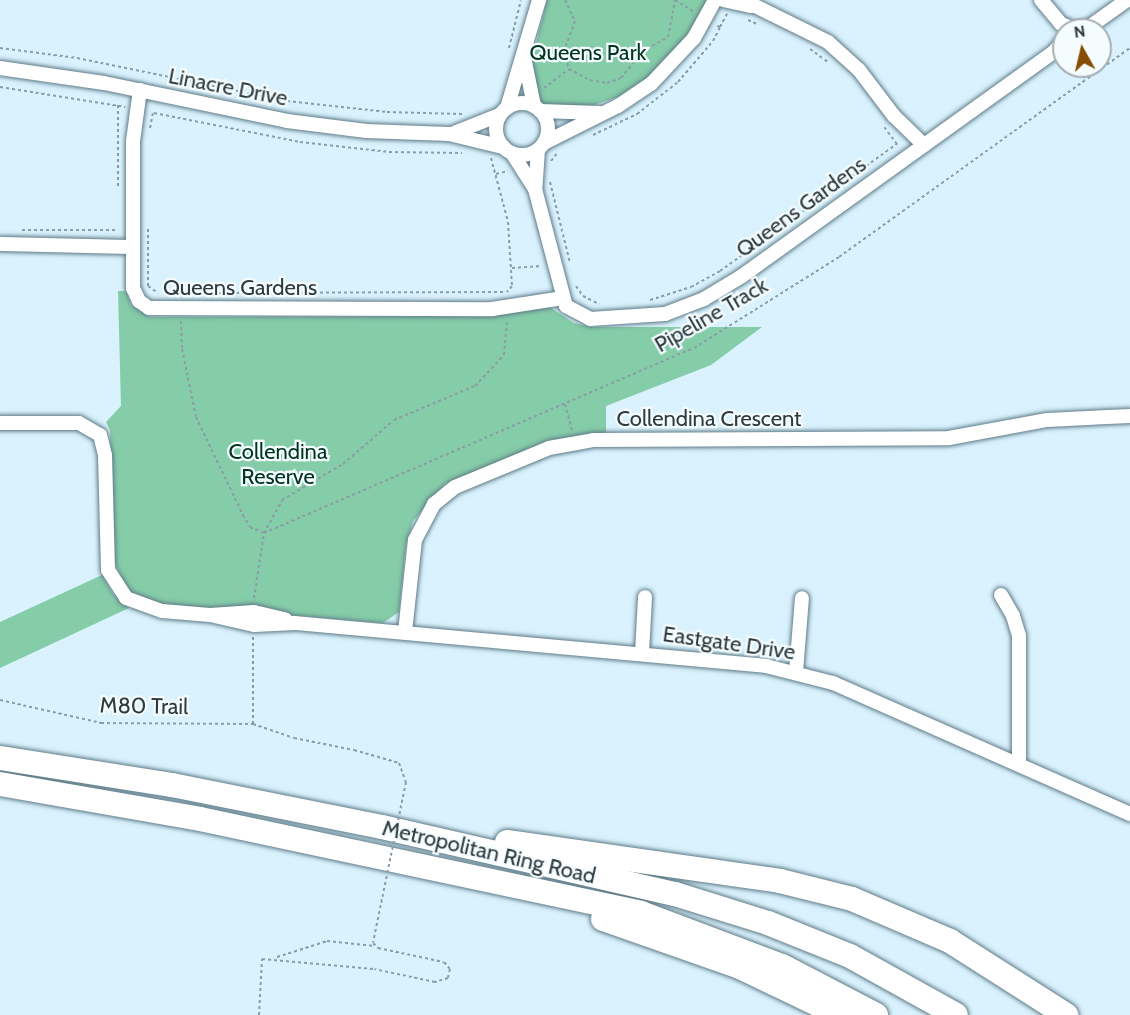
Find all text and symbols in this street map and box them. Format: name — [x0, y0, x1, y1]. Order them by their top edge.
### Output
north arrow — [1052, 18, 1112, 78]
text: N — [1073, 21, 1087, 42]
park label: Queens Park — [530, 40, 646, 66]
street label: Linacre Drive — [166, 63, 290, 111]
street label: Queens Gardens — [731, 151, 871, 263]
street label: Pipeline Track — [650, 272, 772, 358]
street label: Queens Gardens — [163, 275, 317, 301]
street label: Collendina Crescent — [617, 406, 801, 432]
park label: Collendina Reserve — [229, 438, 327, 490]
street label: Eastgate Drive — [661, 621, 797, 665]
street label: M80 Trail — [100, 692, 188, 720]
street label: Metropolitan Ring Road — [380, 815, 598, 889]

